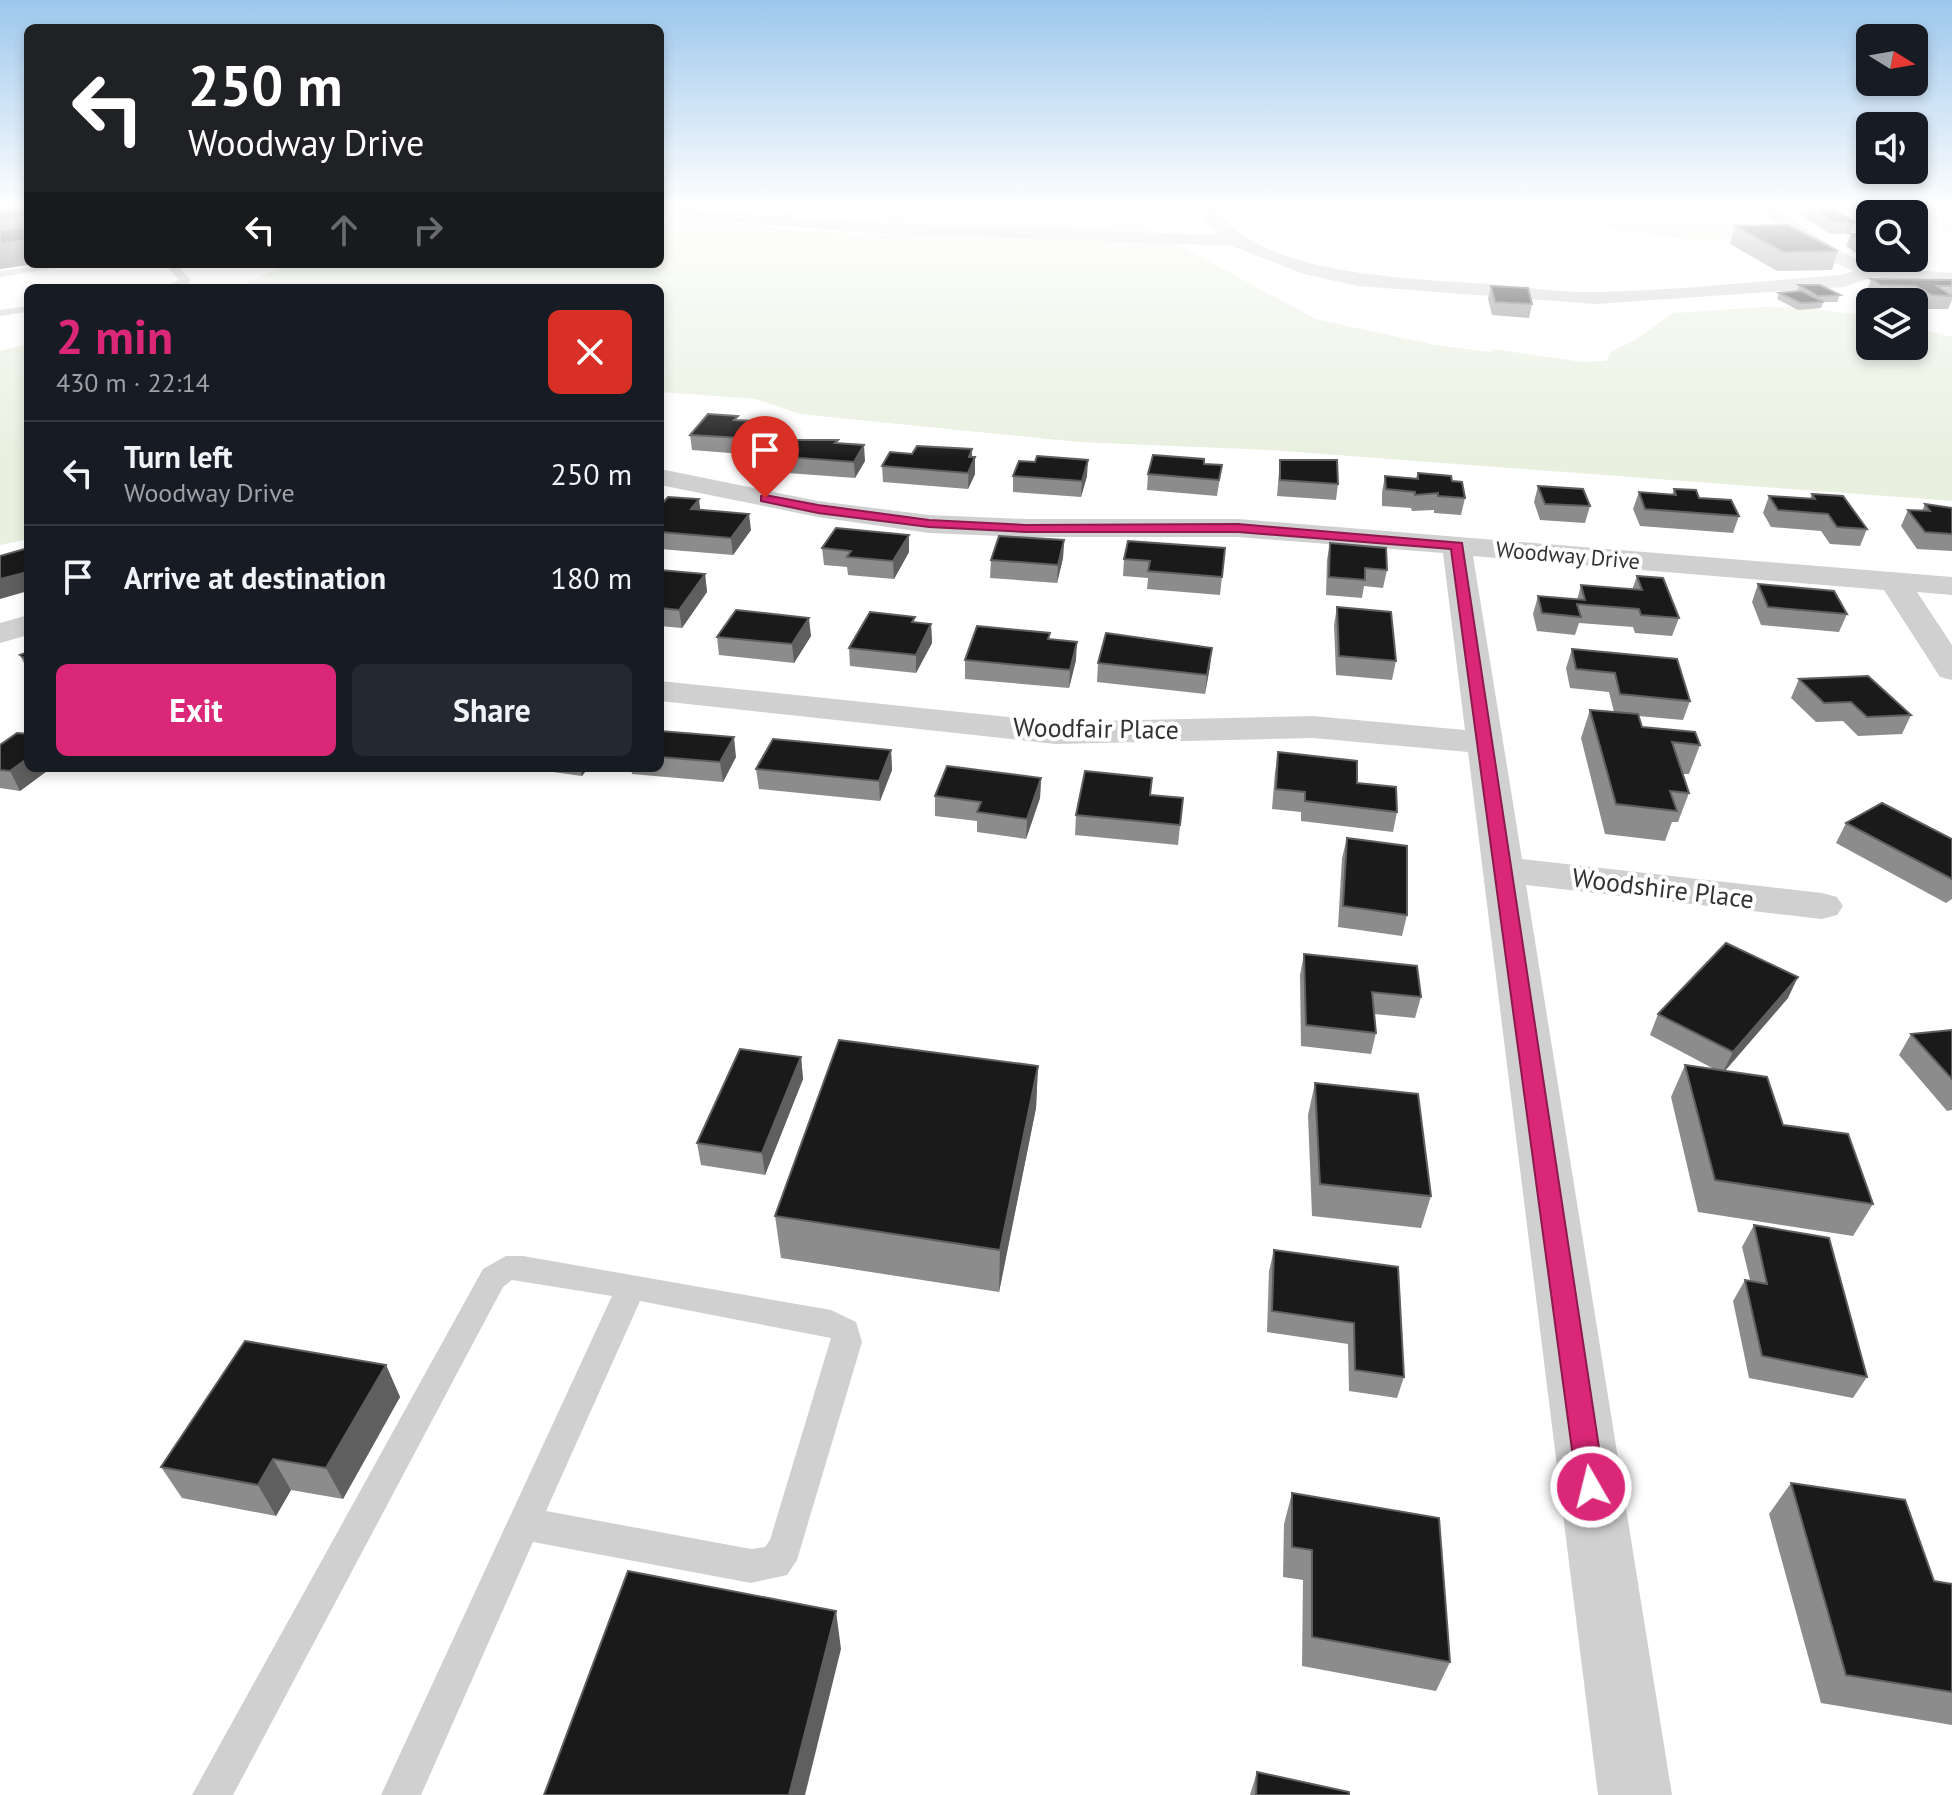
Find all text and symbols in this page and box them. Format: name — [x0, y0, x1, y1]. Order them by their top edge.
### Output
north arrow — [1856, 24, 1928, 96]
map controls — [1856, 24, 1928, 360]
text: 250 m — [188, 49, 343, 121]
icon: left — [56, 56, 160, 160]
button: sound — [1856, 112, 1928, 184]
text: Woodway Drive — [188, 119, 424, 166]
button: search — [1856, 200, 1928, 272]
icon: left — [238, 208, 282, 252]
icon: ahead — [322, 208, 366, 252]
icon: right — [406, 208, 450, 252]
button: layers — [1856, 288, 1928, 360]
text: 2 min — [56, 305, 173, 367]
button: close — [548, 310, 632, 394]
text: 430 m · 22:14 — [56, 366, 210, 399]
pin — [731, 416, 799, 498]
icon: arrive — [743, 428, 787, 472]
text: Turn left — [124, 437, 232, 476]
icon: left — [56, 451, 100, 495]
text: 250 m — [551, 454, 632, 493]
text: Woodway Drive — [124, 476, 295, 509]
street label: Woodway Drive — [1495, 535, 1641, 575]
icon: arrive — [56, 555, 100, 599]
text: Arrive at destination — [124, 558, 386, 597]
text: 180 m — [551, 558, 632, 597]
button: Exit — [56, 664, 336, 756]
button: Share — [352, 664, 632, 756]
street label: Woodfair Place — [1013, 710, 1179, 746]
street label: Woodshire Place — [1570, 860, 1756, 916]
position arrow — [1549, 1445, 1633, 1529]

